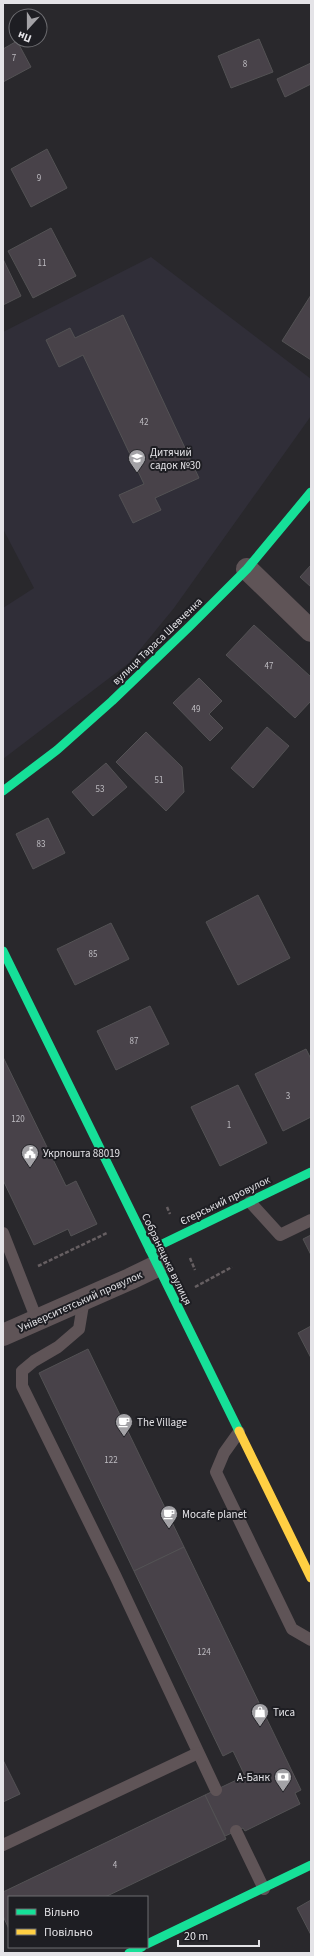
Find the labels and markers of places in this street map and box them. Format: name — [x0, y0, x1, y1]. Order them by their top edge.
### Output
place label: Дитячий садок №30 — [150, 445, 201, 473]
school or university icon: Дитячий садок №30 — [127, 448, 147, 473]
public building icon: Укрпошта 88019 — [20, 1143, 40, 1168]
place label: Укрпошта 88019 — [43, 1146, 120, 1161]
cafe icon: The Village — [114, 1412, 134, 1437]
place label: The Village — [137, 1415, 187, 1430]
cafe icon: Mocafe planet — [159, 1504, 179, 1529]
place label: Mocafe planet — [182, 1507, 247, 1522]
shop icon: Тиса — [250, 1702, 270, 1727]
place label: Тиса — [273, 1705, 295, 1720]
bank icon: А-Банк — [273, 1767, 293, 1792]
place label: А-Банк — [237, 1770, 271, 1785]

